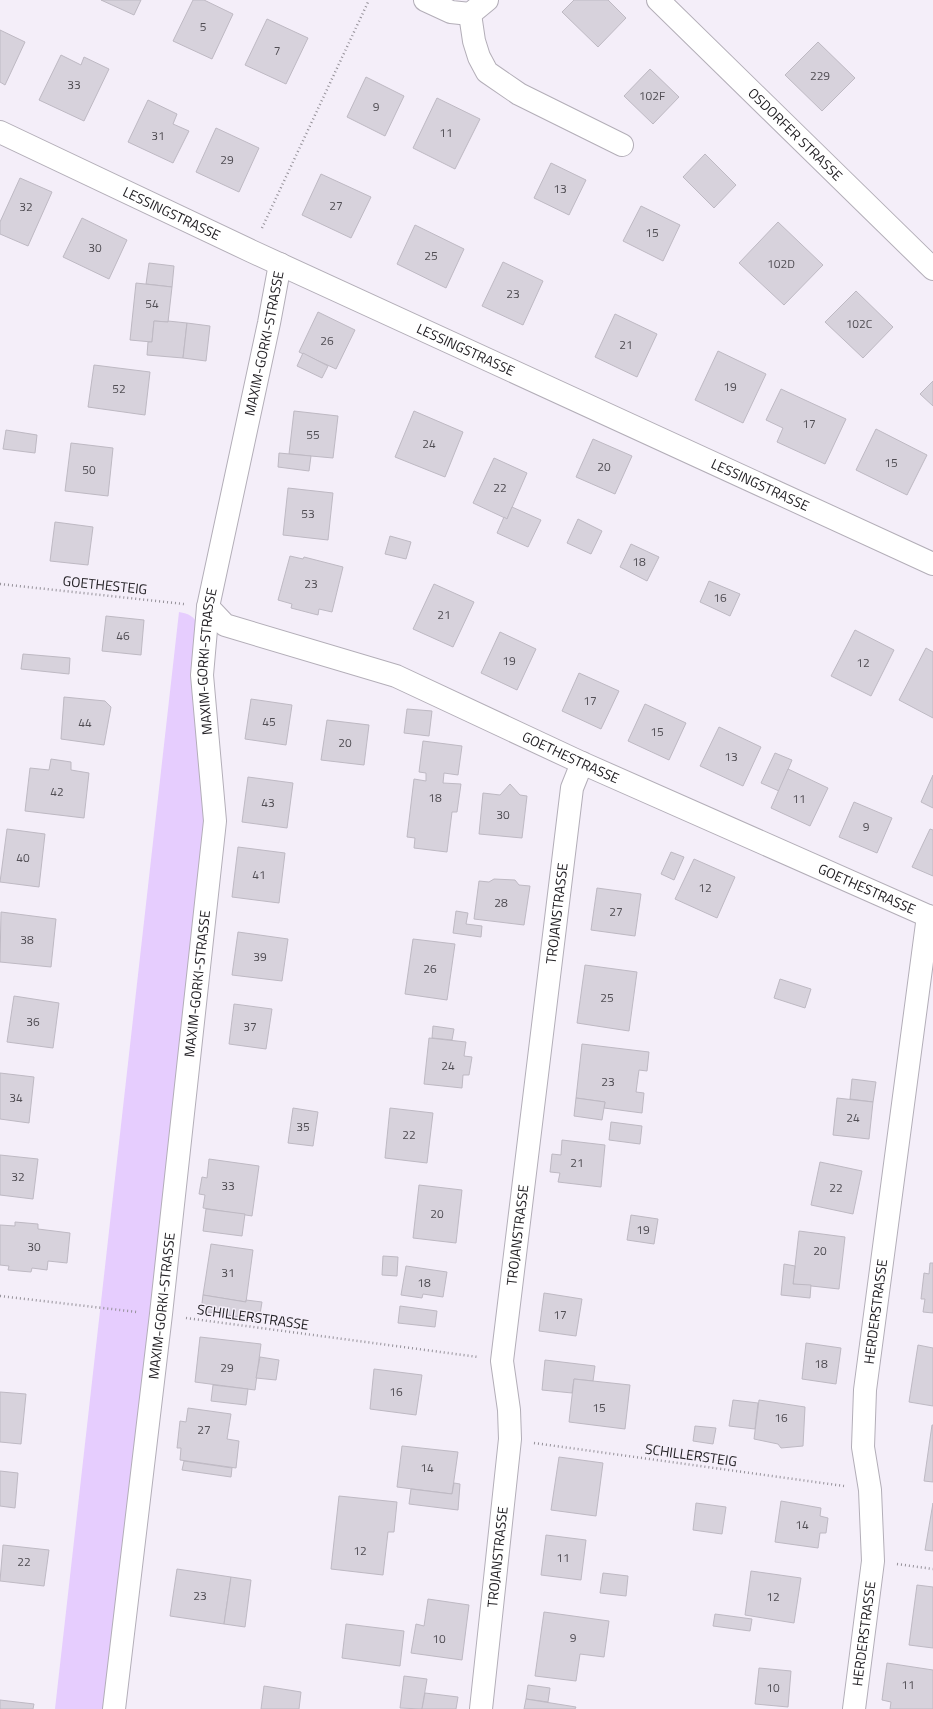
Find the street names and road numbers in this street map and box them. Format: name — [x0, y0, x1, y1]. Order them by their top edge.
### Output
street label: OSDORFER STRASSE — [743, 83, 848, 185]
street label: LESSINGSTRASSE — [120, 181, 224, 245]
street label: MAXIM-GORKI-STRASSE — [238, 269, 289, 418]
street label: LESSINGSTRASSE — [413, 317, 519, 381]
street label: LESSINGSTRASSE — [708, 453, 813, 516]
street label: GOETHESTEIG — [62, 570, 148, 599]
street label: MAXIM-GORKI-STRASSE — [191, 586, 222, 736]
street label: GOETHESTRASSE — [519, 726, 623, 788]
street label: GOETHESTRASSE — [815, 858, 919, 919]
street label: TROJANSTRASSE — [540, 861, 573, 965]
street label: MAXIM-GORKI-STRASSE — [178, 909, 215, 1058]
street label: TROJANSTRASSE — [500, 1183, 534, 1287]
street label: MAXIM-GORKI-STRASSE — [142, 1231, 180, 1380]
street label: HERDERSTRASSE — [858, 1257, 892, 1365]
street label: SCHILLERSTRASSE — [196, 1298, 310, 1335]
street label: SCHILLERSTEIG — [644, 1438, 738, 1471]
street label: TROJANSTRASSE — [481, 1505, 513, 1608]
street label: HERDERSTRASSE — [846, 1579, 880, 1687]

